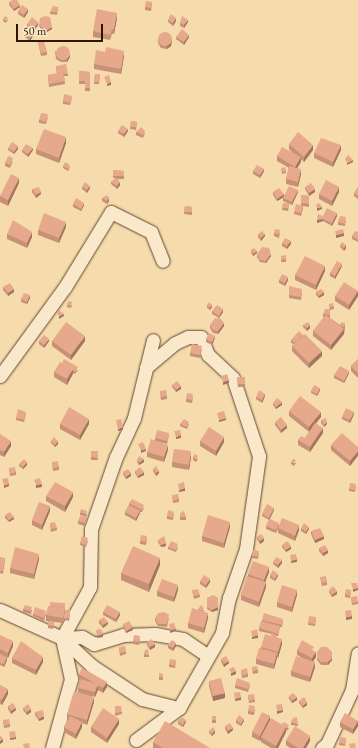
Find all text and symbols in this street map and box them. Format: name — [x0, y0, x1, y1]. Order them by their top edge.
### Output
scale bar — [18, 16, 105, 42]
text: 50 m — [23, 23, 46, 39]

